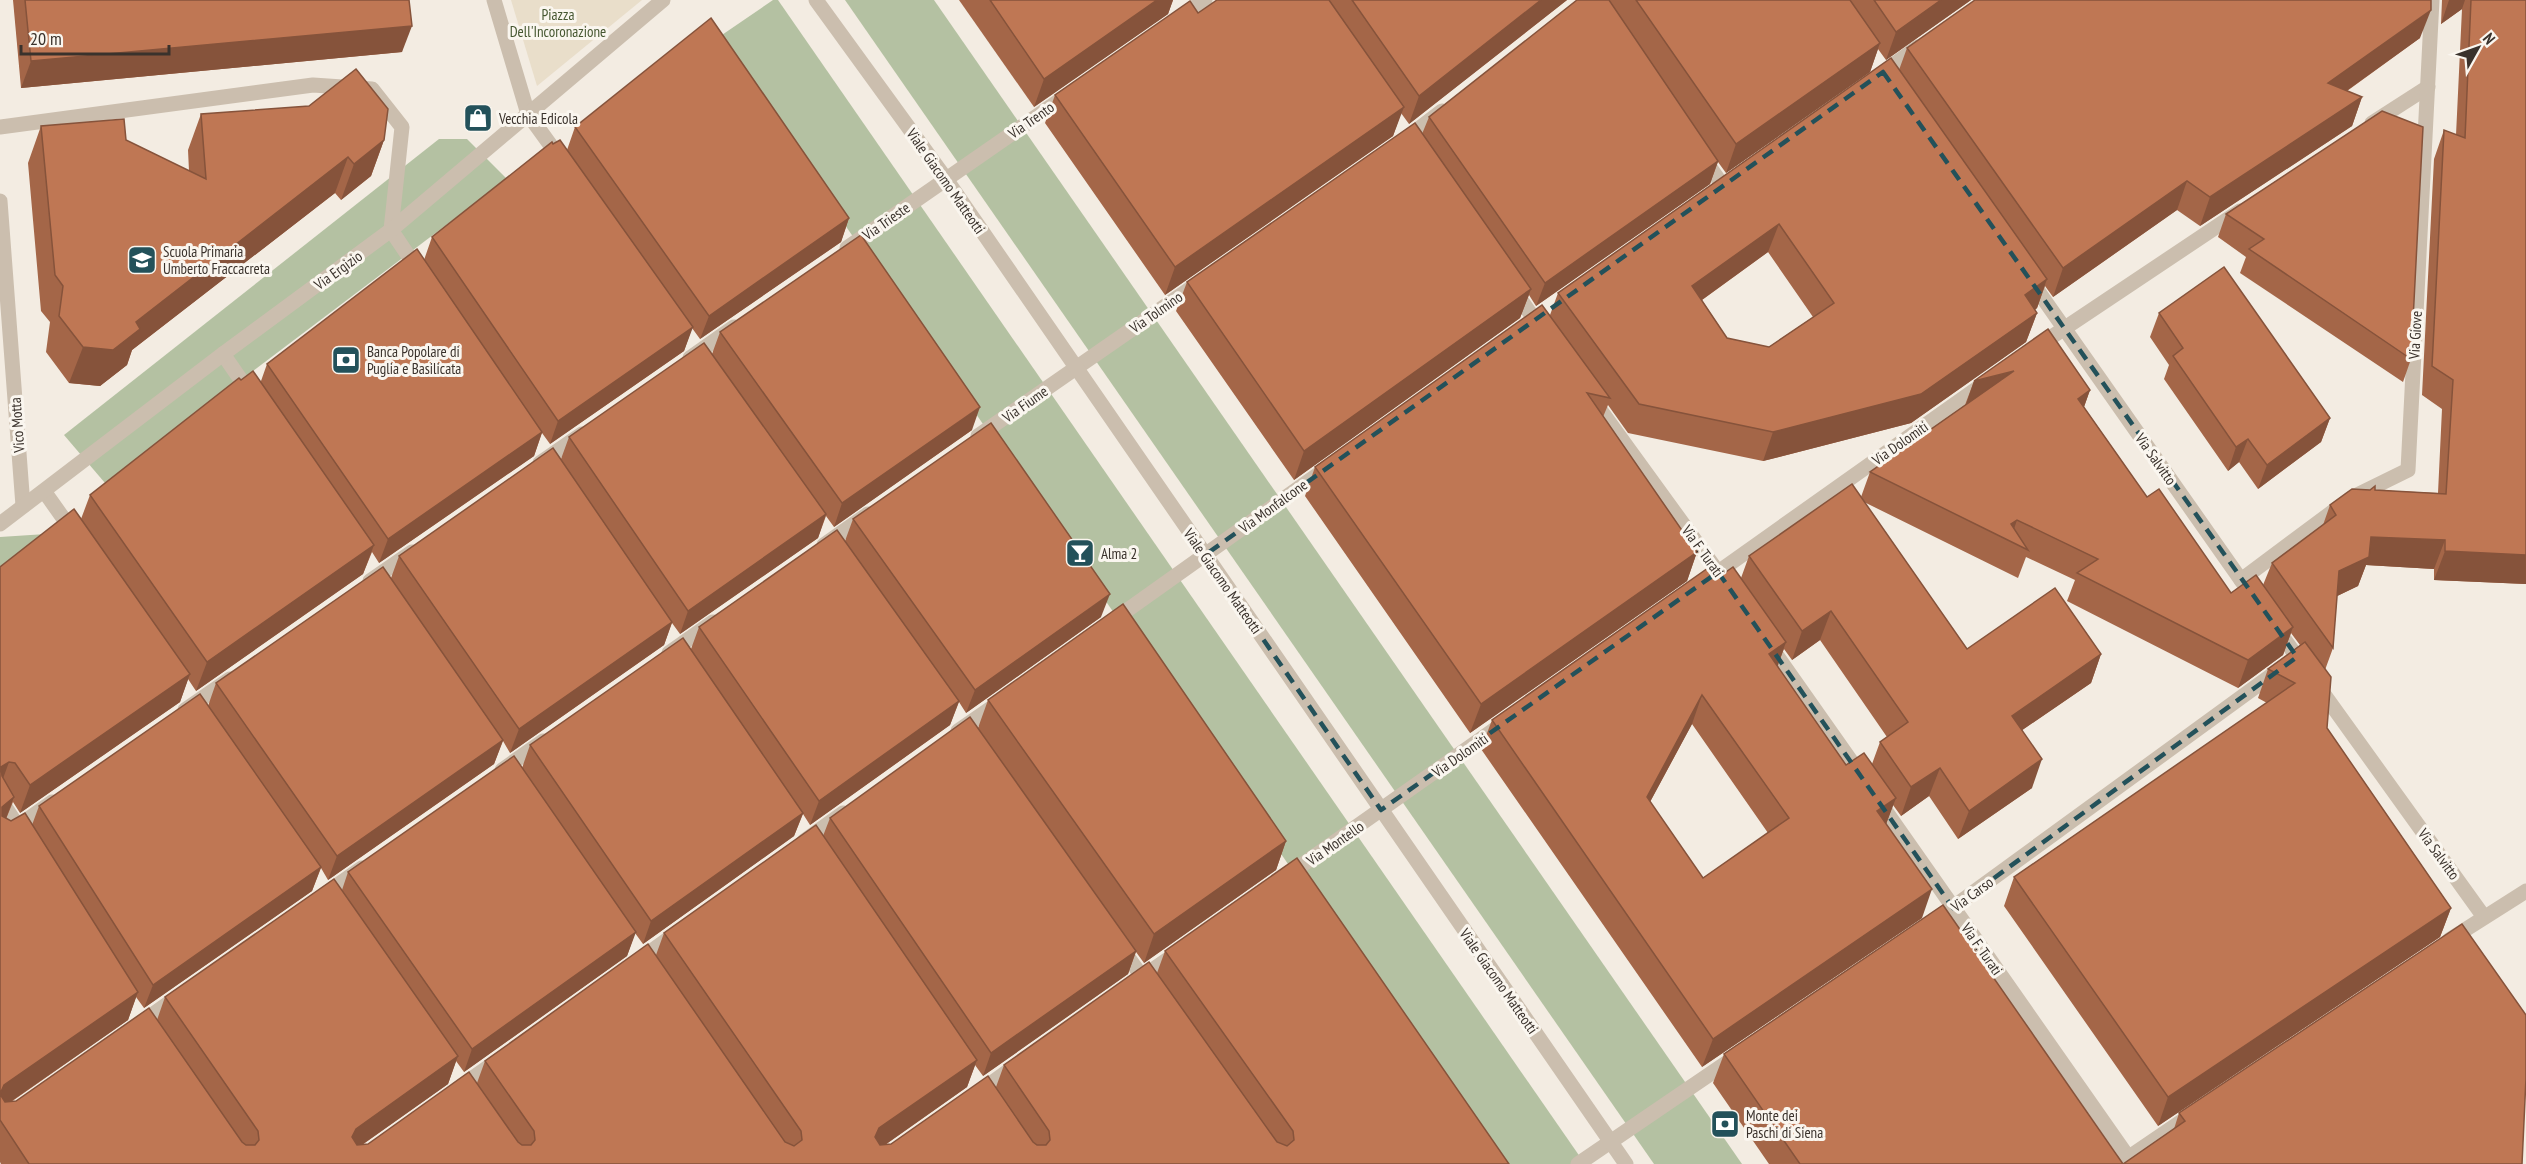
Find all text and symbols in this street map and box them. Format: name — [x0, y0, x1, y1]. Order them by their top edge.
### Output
park label: Piazza Dell'Incoronazione — [510, 5, 606, 41]
scale bar — [21, 18, 170, 56]
north arrow — [2448, 18, 2508, 78]
text: 20 m — [30, 27, 62, 50]
text: N — [2479, 29, 2500, 48]
street label: Via Trento — [1004, 97, 1058, 143]
shop icon: Vecchia Edicola — [462, 102, 494, 134]
place label: Vecchia Edicola — [498, 109, 578, 128]
street label: Viale Giacomo Matteotti — [902, 124, 989, 237]
street label: Via Trieste — [858, 198, 913, 245]
place label: Scuola Primaria Umberto Fraccacreta — [163, 242, 270, 278]
school or university icon: Scuola Primaria Umberto Fraccacreta — [126, 244, 158, 276]
street label: Via Ergizio — [309, 246, 366, 294]
street label: Via Tolmino — [1125, 287, 1186, 338]
street label: Via Giove — [2404, 310, 2426, 361]
place label: Banca Popolare di Puglia e Basilicata — [367, 342, 461, 378]
bank icon: Banca Popolare di Puglia e Basilicata — [330, 344, 362, 376]
street label: Via Fiume — [998, 382, 1051, 427]
street label: Vico Motta — [6, 397, 28, 454]
street label: Via Dolomiti — [1867, 417, 1932, 470]
street label: Via Salvitto — [2131, 429, 2181, 489]
street label: Via Monfalcone — [1234, 475, 1311, 538]
street label: Via F. Turati — [1677, 521, 1728, 581]
street label: Viale Giacomo Matteotti — [1179, 524, 1266, 637]
bar icon: Alma 2 — [1064, 537, 1096, 569]
place label: Alma 2 — [1101, 544, 1137, 563]
street label: Via Dolomiti — [1427, 729, 1492, 782]
street label: Via Montello — [1302, 816, 1367, 870]
street label: Via Salvitto — [2413, 824, 2464, 883]
street label: Via Carso — [1946, 872, 1997, 916]
street label: Via F. Turati — [1957, 918, 2007, 979]
street label: Viale Giacomo Matteotti — [1455, 924, 1542, 1037]
place label: Monte dei Paschi di Siena — [1746, 1106, 1823, 1142]
bank icon: Monte dei Paschi di Siena — [1709, 1108, 1741, 1140]

